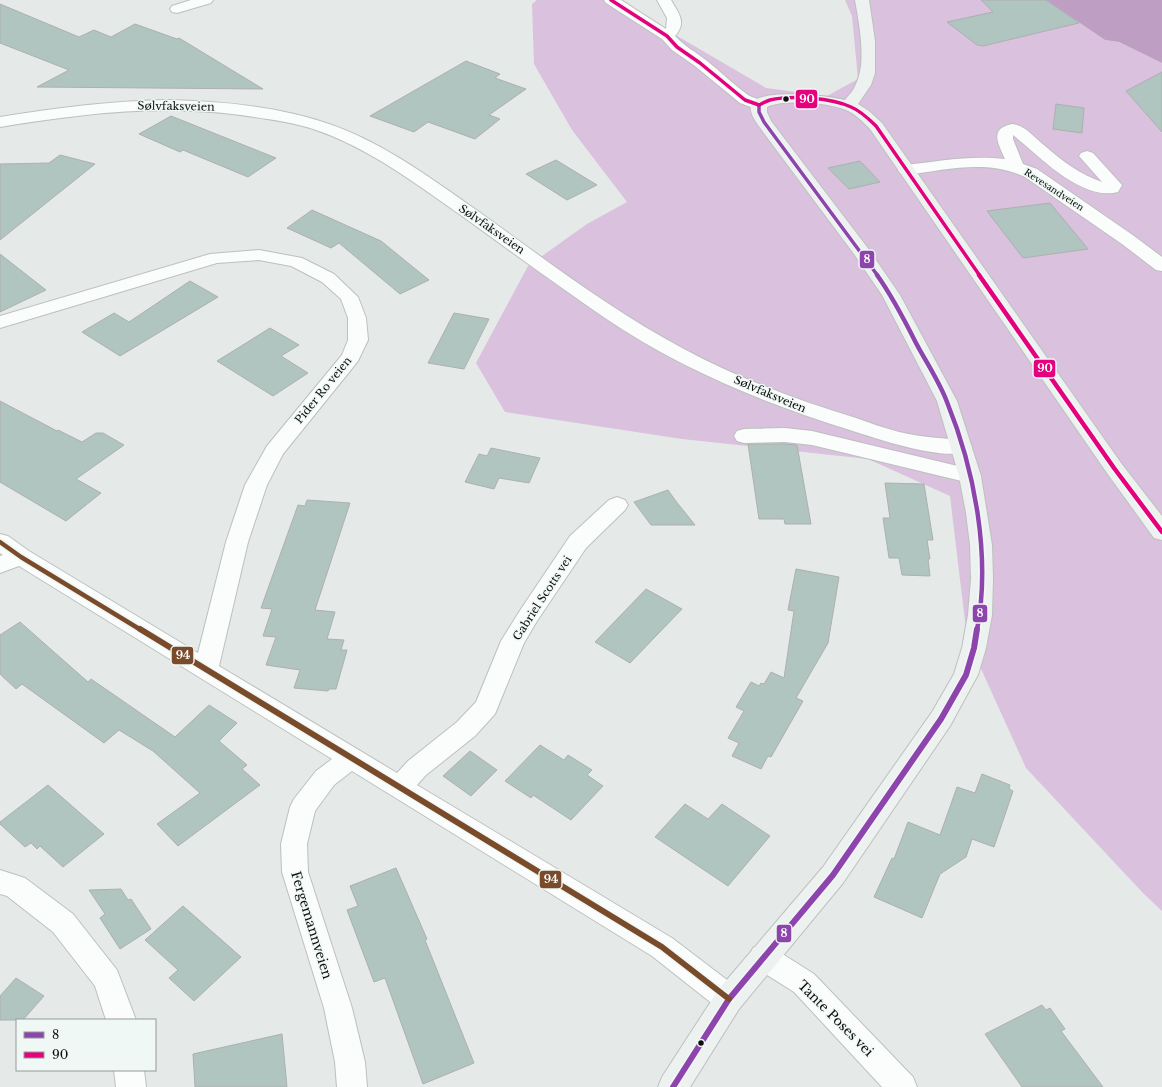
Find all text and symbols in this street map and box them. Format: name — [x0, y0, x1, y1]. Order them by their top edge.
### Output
line badge: 90 — [795, 89, 818, 109]
text: 90 — [799, 92, 815, 106]
unlabelled marker — [781, 94, 791, 104]
street label: Sølvfaksveien — [137, 98, 215, 114]
street label: Revesandveien — [1022, 166, 1086, 213]
street label: Sølvfaksveien — [456, 201, 528, 257]
line badge: 8 — [859, 250, 875, 269]
text: 8 — [864, 252, 871, 266]
street label: Pider Ro veien — [292, 353, 355, 426]
line badge: 90 — [1033, 359, 1056, 378]
text: 90 — [1037, 361, 1053, 375]
street label: Sølvfaksveien — [732, 372, 809, 416]
street label: Gabriel Scotts vei — [510, 553, 575, 643]
line badge: 8 — [972, 604, 988, 623]
text: 8 — [977, 606, 984, 620]
line badge: 94 — [171, 646, 194, 665]
text: 94 — [176, 648, 190, 662]
street label: Fergemannveien — [287, 869, 336, 981]
line badge: 94 — [539, 870, 562, 889]
text: 94 — [544, 872, 558, 886]
line badge: 8 — [776, 924, 792, 943]
text: 8 — [781, 926, 788, 940]
street label: Tante Poses vei — [794, 977, 878, 1060]
legend — [16, 1019, 156, 1071]
text: 8 — [52, 1027, 59, 1042]
unlabelled marker — [696, 1038, 706, 1048]
text: 90 — [52, 1047, 68, 1062]

